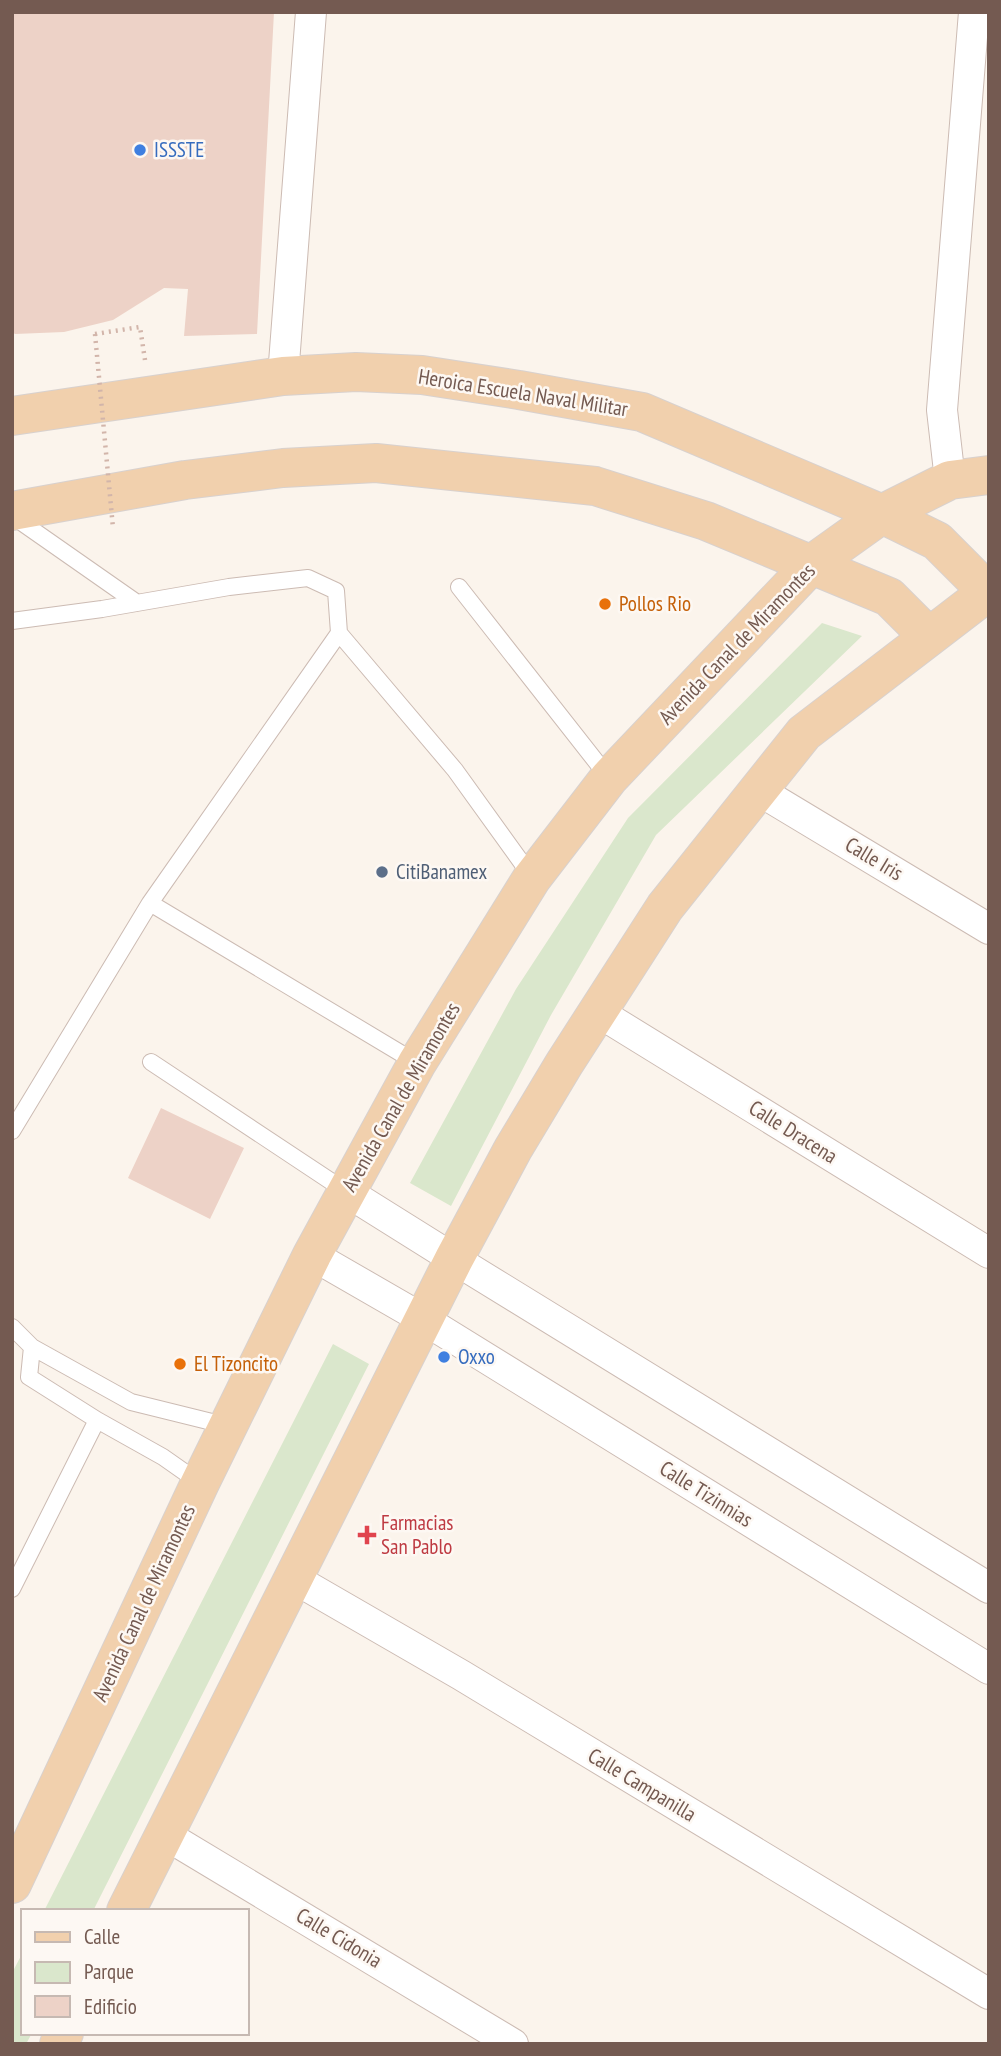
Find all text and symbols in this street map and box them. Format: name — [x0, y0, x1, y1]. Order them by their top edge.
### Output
place label: ISSSTE — [154, 136, 204, 163]
marker: ISSSTE — [132, 142, 148, 158]
street label: Heroica Escuela Naval Militar — [416, 363, 630, 422]
street label: Avenida Canal de Miramontes — [653, 557, 821, 730]
place label: Pollos Rio — [619, 590, 691, 617]
marker: Pollos Rio — [597, 596, 613, 612]
street label: Calle Iris — [840, 831, 908, 886]
place label: CitiBanamex — [396, 858, 487, 885]
marker: CitiBanamex — [374, 864, 390, 880]
street label: Avenida Canal de Miramontes — [335, 997, 466, 1196]
street label: Calle Dracena — [744, 1094, 843, 1169]
place label: Oxxo — [458, 1343, 495, 1370]
marker: Oxxo — [436, 1349, 452, 1365]
place label: El Tizoncito — [194, 1350, 278, 1377]
marker: El Tizoncito — [172, 1356, 188, 1372]
street label: Calle Tizinnias — [655, 1454, 758, 1533]
street label: Avenida Canal de Miramontes — [86, 1500, 201, 1706]
place label: Farmacias San Pablo — [381, 1509, 453, 1560]
marker: Farmacias San Pablo — [359, 1527, 375, 1543]
street label: Calle Campanilla — [583, 1742, 701, 1827]
street label: Calle Cidonia — [292, 1901, 387, 1974]
legend — [21, 1909, 248, 2035]
text: Calle — [84, 1923, 120, 1950]
text: Parque — [84, 1958, 134, 1985]
text: Edificio — [84, 1993, 137, 2020]

